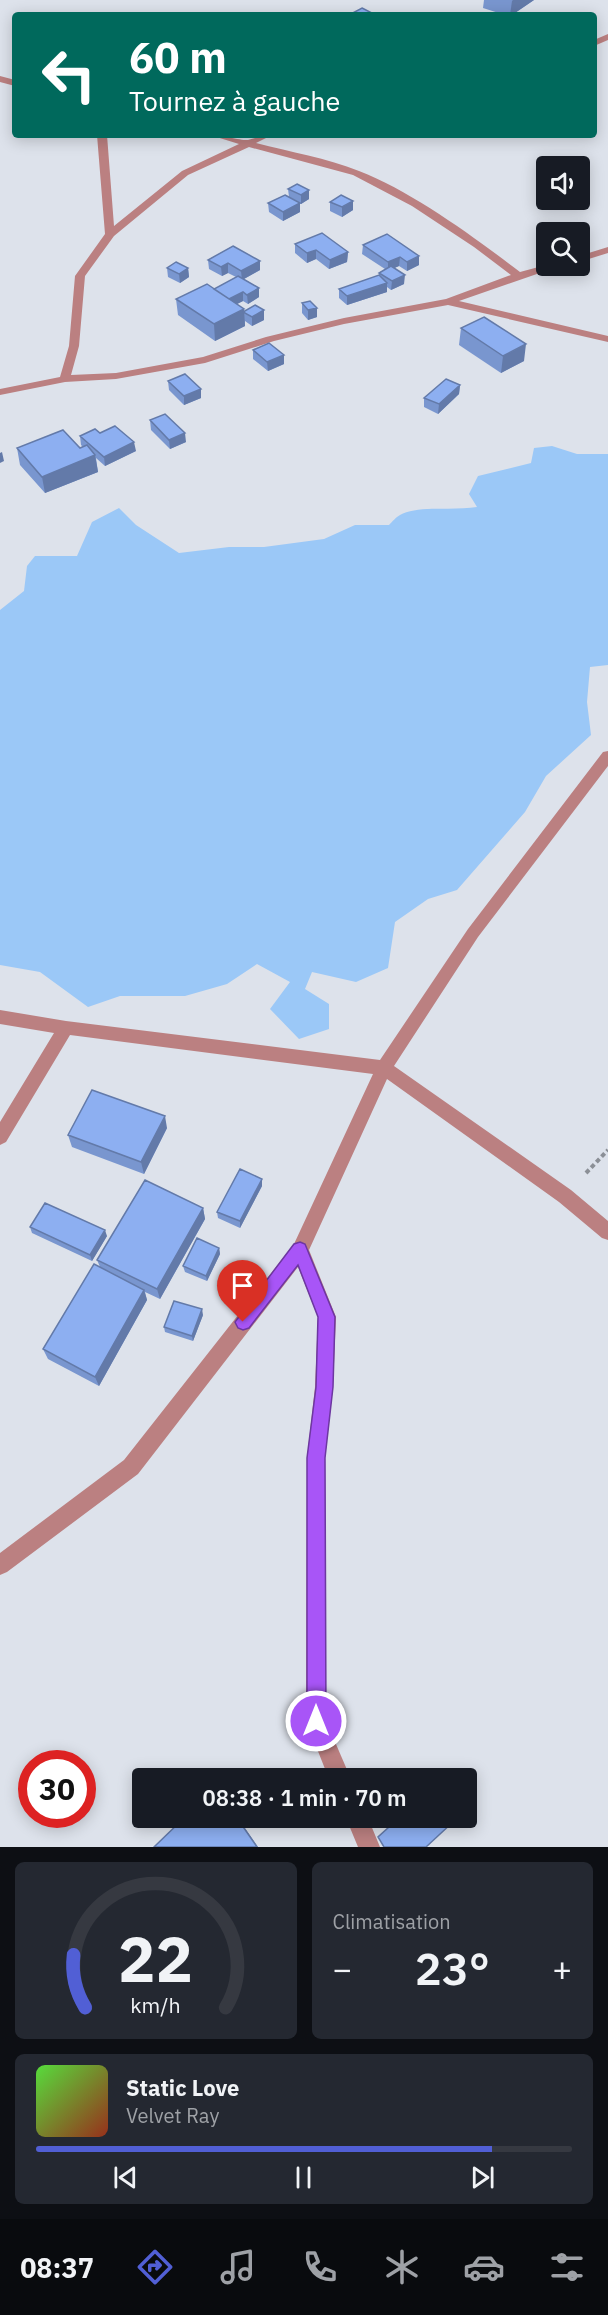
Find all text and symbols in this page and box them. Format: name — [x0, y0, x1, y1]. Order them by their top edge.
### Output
text: 60 m — [129, 30, 227, 85]
icon: left — [30, 36, 108, 114]
text: Tournez à gauche — [129, 83, 340, 118]
map controls — [536, 156, 590, 276]
button: sound — [536, 156, 590, 210]
button: search — [536, 222, 590, 276]
pin — [217, 1260, 268, 1322]
icon: arrive — [226, 1269, 259, 1302]
position arrow — [284, 1689, 348, 1753]
speed limit sign: 30 — [18, 1750, 96, 1828]
text: 08:38 · 1 min · 70 m — [203, 1783, 407, 1812]
text: Climatisation — [333, 1908, 451, 1935]
text: 22 — [118, 1918, 193, 1999]
text: 23° — [415, 1939, 490, 1997]
text: − — [333, 1947, 352, 1990]
text: + — [552, 1947, 572, 1990]
text: km/h — [131, 1991, 181, 2019]
text: Static Love — [126, 2073, 239, 2102]
text: Velvet Ray — [126, 2102, 219, 2129]
icon: previous — [109, 2161, 142, 2194]
icon: pause — [287, 2161, 320, 2194]
icon: next — [466, 2161, 499, 2194]
icon: directions — [134, 2246, 176, 2288]
icon: music — [217, 2246, 259, 2288]
icon: phone — [299, 2246, 341, 2288]
icon: climate — [381, 2246, 423, 2288]
icon: car — [463, 2246, 505, 2288]
icon: filters — [546, 2246, 588, 2288]
text: 08:37 — [20, 2250, 94, 2285]

